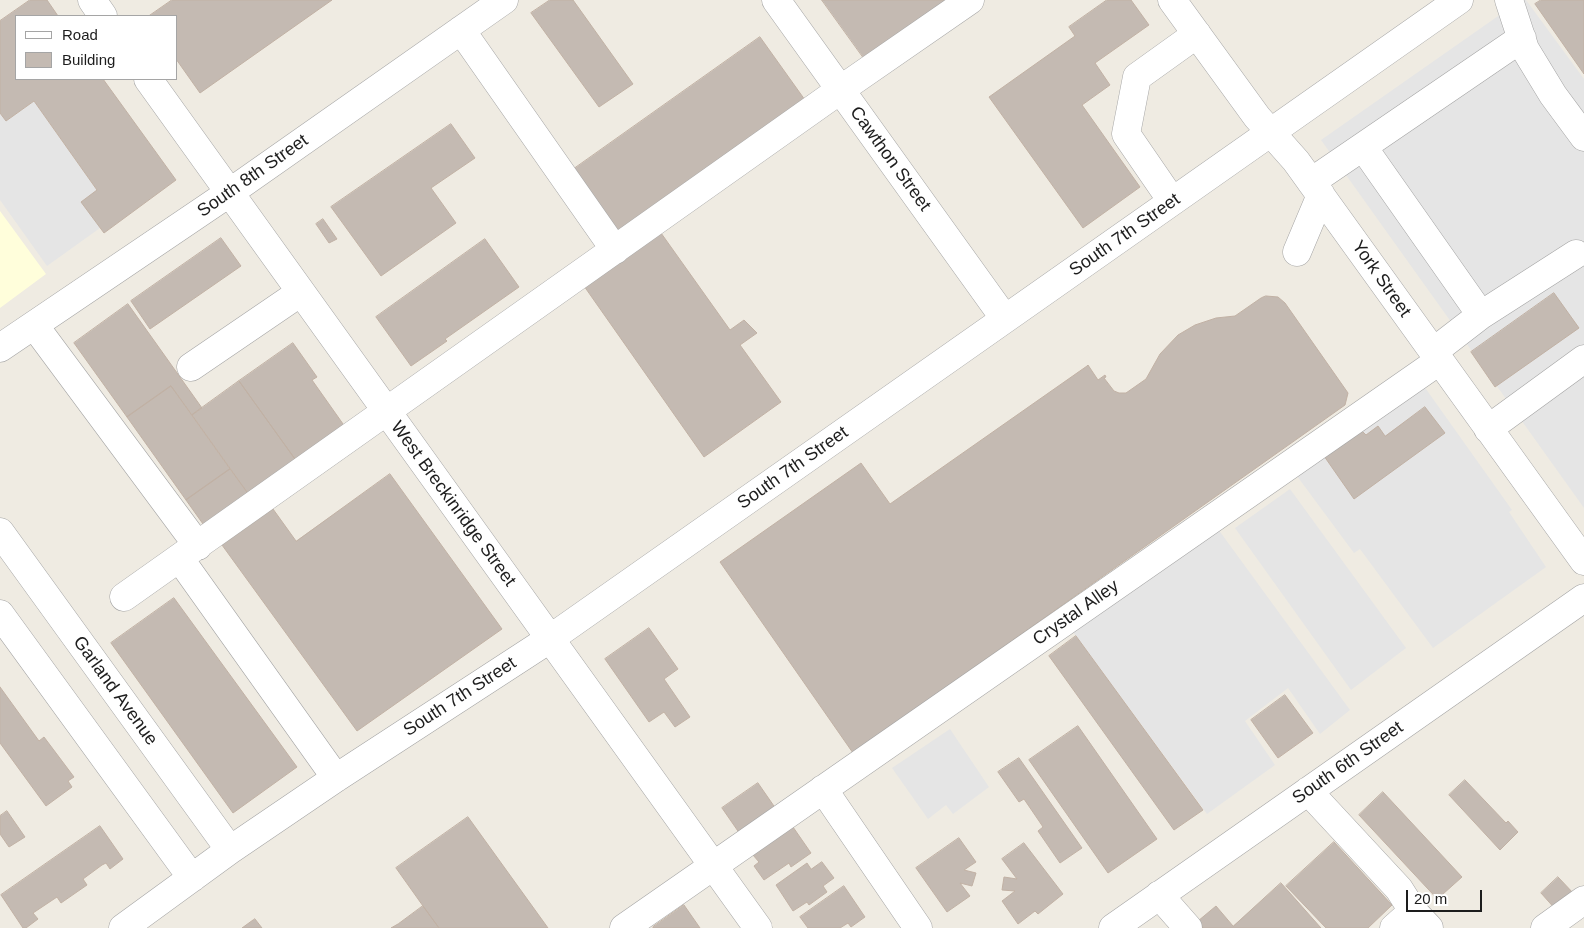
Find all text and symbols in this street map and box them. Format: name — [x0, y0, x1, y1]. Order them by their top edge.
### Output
legend — [15, 15, 178, 80]
text: Road — [62, 26, 98, 43]
text: Building — [62, 51, 115, 68]
street label: Cawthon Street — [845, 102, 935, 216]
street label: South 8th Street — [194, 130, 312, 222]
street label: South 7th Street — [1066, 189, 1184, 281]
street label: York Street — [1347, 237, 1415, 321]
street label: West Breckinridge Street — [386, 417, 520, 591]
street label: South 7th Street — [734, 422, 852, 514]
street label: Crystal Alley — [1029, 575, 1123, 651]
street label: Garland Avenue — [68, 632, 162, 750]
street label: South 7th Street — [400, 653, 520, 741]
street label: South 6th Street — [1289, 717, 1407, 809]
scale bar — [1409, 880, 1485, 912]
text: 20 m — [1414, 890, 1447, 907]

